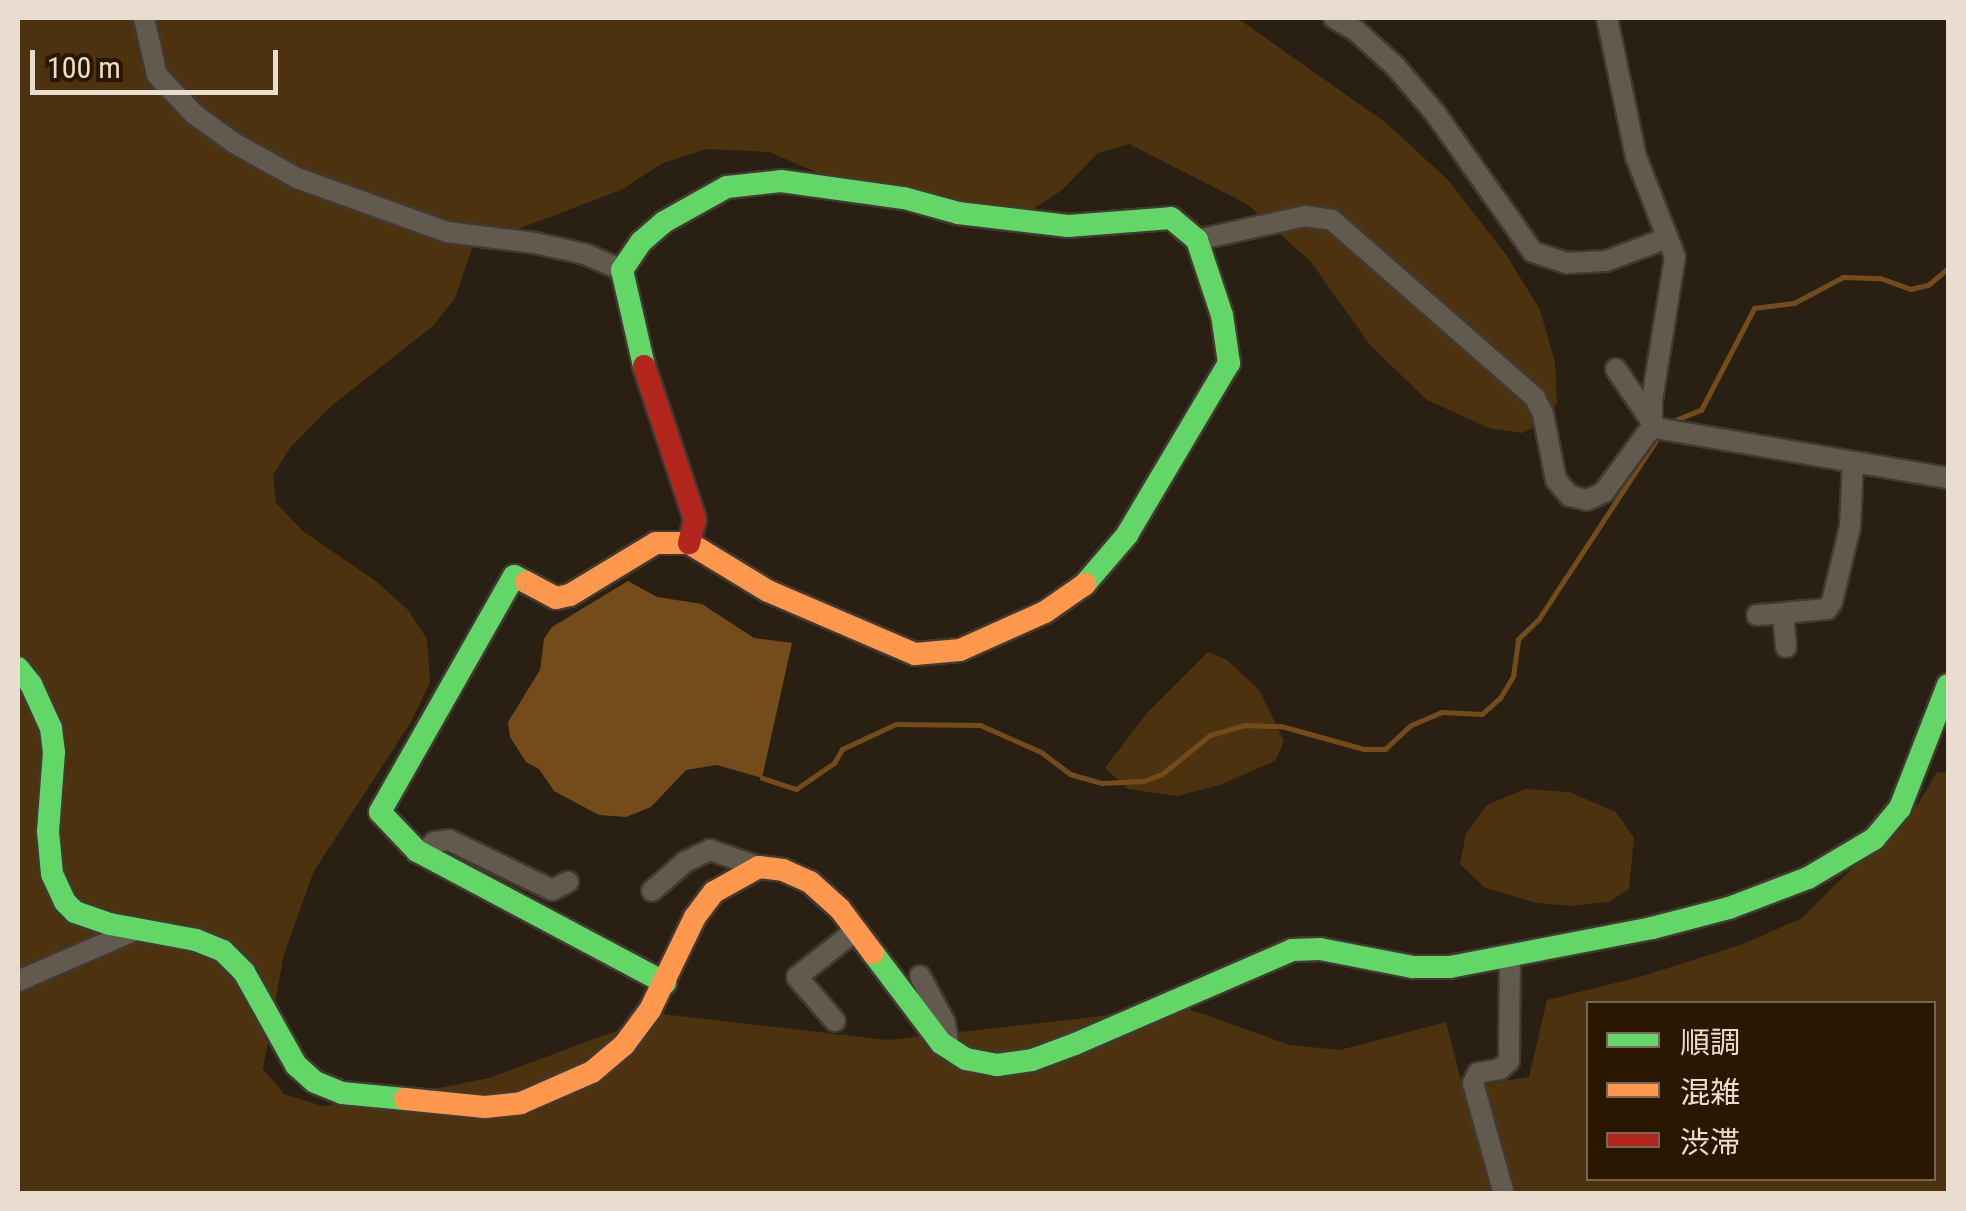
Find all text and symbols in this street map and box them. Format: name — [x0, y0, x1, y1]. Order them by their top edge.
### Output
scale bar — [35, 30, 282, 92]
text: 100 m — [47, 50, 121, 85]
legend — [1586, 1001, 1936, 1181]
text: 順調 — [1680, 1025, 1740, 1060]
text: 混雑 — [1680, 1075, 1740, 1110]
text: 渋滞 — [1680, 1125, 1740, 1160]

